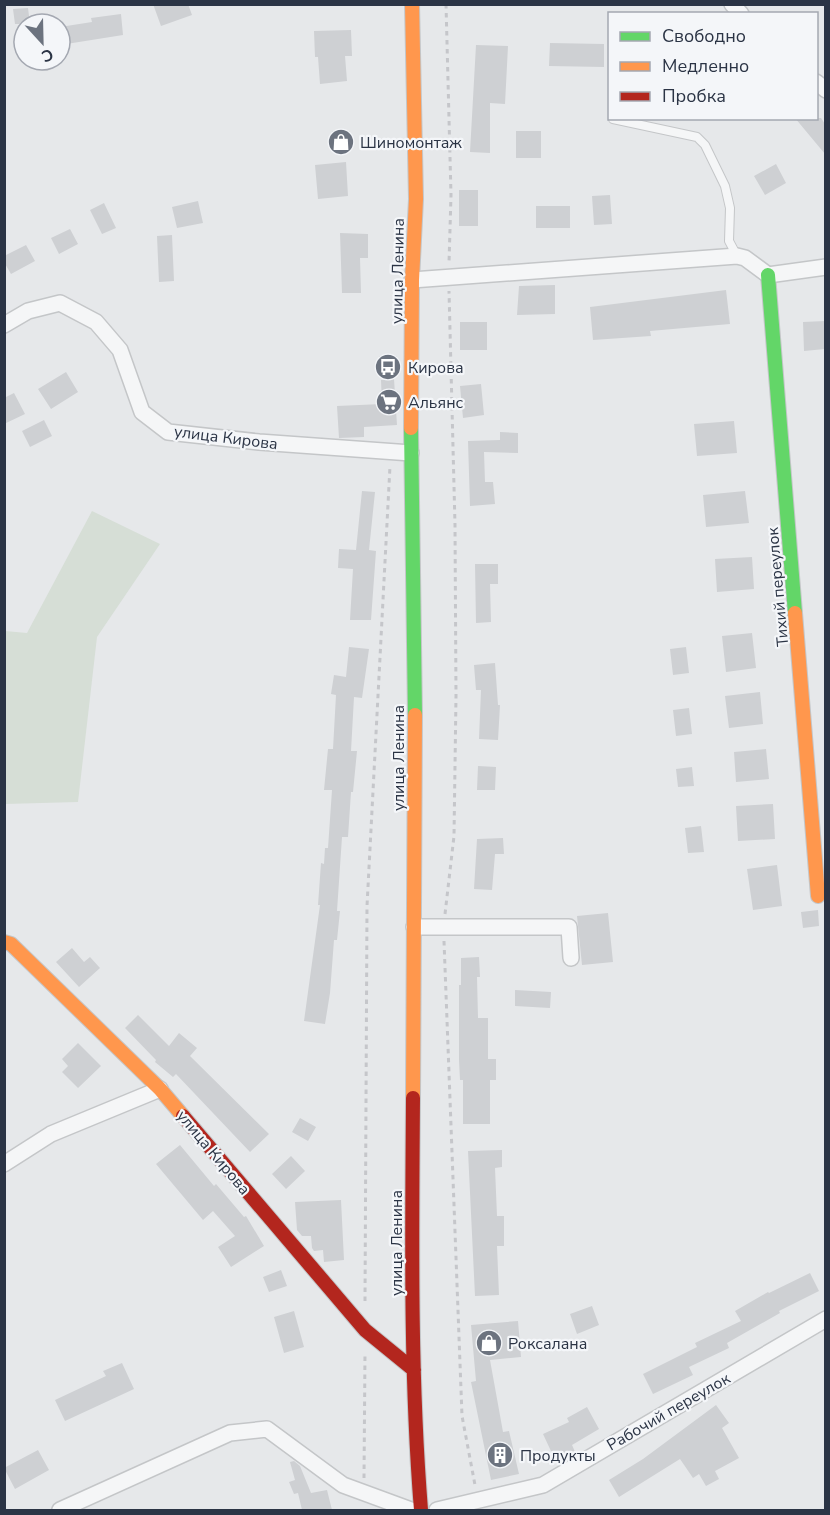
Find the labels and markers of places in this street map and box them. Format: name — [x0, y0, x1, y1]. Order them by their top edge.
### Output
shop icon: Шиномонтаж — [326, 127, 356, 157]
place label: Шиномонтаж — [360, 132, 462, 154]
bus stop icon: Кирова — [373, 352, 403, 382]
place label: Кирова — [408, 357, 464, 379]
supermarket icon: Альянс — [374, 387, 404, 417]
place label: Альянс — [408, 392, 464, 414]
shop icon: Роксалана — [474, 1328, 504, 1358]
place label: Роксалана — [508, 1333, 587, 1355]
building icon: Продукты — [485, 1440, 515, 1470]
place label: Продукты — [520, 1445, 596, 1467]

